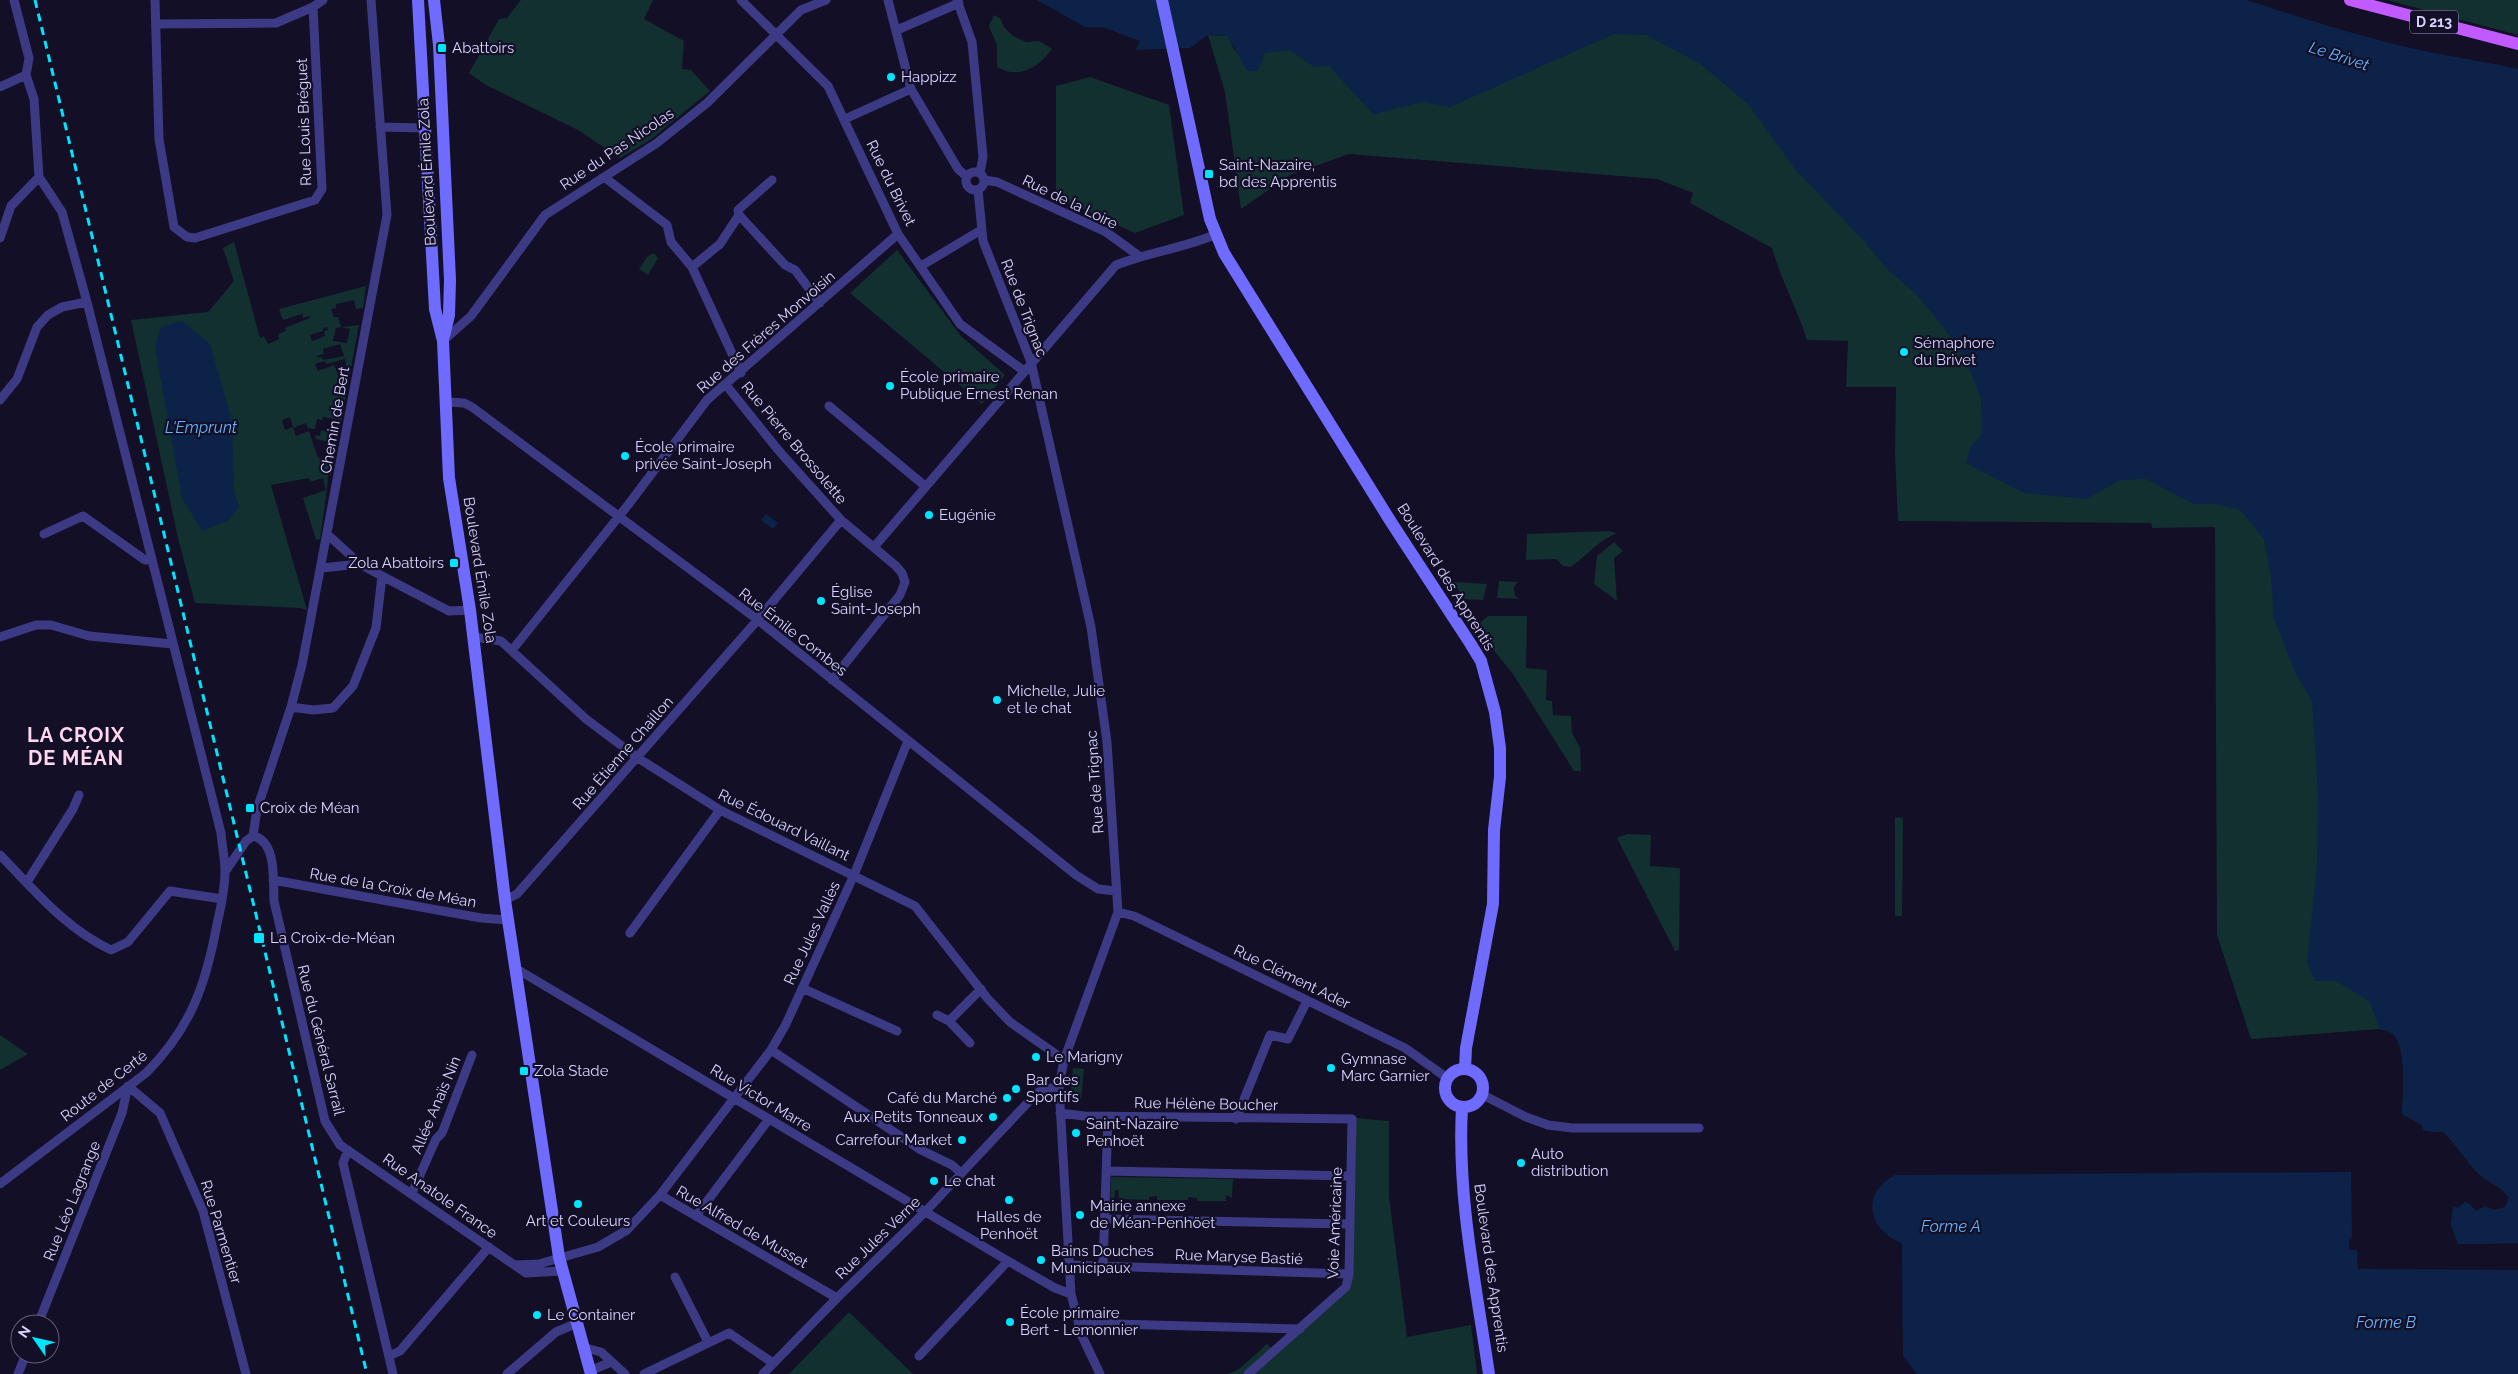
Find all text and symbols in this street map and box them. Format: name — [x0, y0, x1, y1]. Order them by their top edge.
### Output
road number: D 213 — [2410, 11, 2458, 34]
water label: Le Brivet — [2307, 37, 2372, 75]
place label: Abattoirs — [452, 39, 514, 57]
marker: Abattoirs — [436, 42, 448, 54]
street label: Rue Louis Bréguet — [293, 58, 315, 186]
place label: Happizz — [901, 68, 957, 86]
marker: Happizz — [885, 71, 897, 83]
street label: Boulevard Émile Zola — [414, 98, 440, 246]
street label: Rue du Pas Nicolas — [557, 104, 677, 194]
street label: Rue du Brivet — [862, 137, 920, 229]
place label: Saint-Nazaire, bd des Apprentis — [1219, 156, 1337, 191]
marker: Saint-Nazaire, bd des Apprentis — [1203, 168, 1215, 180]
street label: Rue de la Loire — [1019, 171, 1121, 233]
street label: Rue de Trignac — [997, 256, 1051, 360]
street label: Rue des Frères Monvoisin — [693, 267, 839, 397]
place label: Sémaphore du Brivet — [1914, 334, 1995, 369]
marker: Sémaphore du Brivet — [1898, 346, 1910, 358]
street label: Chemin de Bert — [317, 365, 353, 475]
place label: École primaire Publique Ernest Renan — [900, 368, 1058, 403]
street label: Rue Pierre Brossolette — [737, 378, 851, 508]
marker: École primaire Publique Ernest Renan — [884, 380, 896, 392]
water label: L'Emprunt — [165, 418, 238, 437]
place label: École primaire privée Saint-Joseph — [635, 438, 772, 473]
marker: École primaire privée Saint-Joseph — [619, 450, 631, 462]
street label: Boulevard Émile Zola — [460, 496, 500, 644]
street label: Boulevard des Apprentis — [1393, 500, 1499, 654]
place label: Eugénie — [939, 506, 996, 524]
marker: Eugénie — [923, 509, 935, 521]
place label: Zola Abattoirs — [348, 554, 444, 572]
marker: Zola Abattoirs — [448, 557, 460, 569]
place label: Église Saint-Joseph — [831, 583, 921, 618]
street label: Rue Émile Combes — [735, 584, 851, 680]
marker: Église Saint-Joseph — [815, 595, 827, 607]
place label: Michelle, Julie et le chat — [1007, 682, 1105, 717]
street label: Rue Étienne Chaillon — [569, 693, 677, 813]
marker: Michelle, Julie et le chat — [991, 694, 1003, 706]
district label: LA CROIX DE MÉAN — [27, 723, 125, 770]
street label: Rue de Trignac — [1082, 730, 1108, 834]
street label: Rue Édouard Vaillant — [715, 785, 853, 865]
place label: Croix de Méan — [260, 799, 360, 817]
marker: Croix de Méan — [244, 802, 256, 814]
street label: Rue de la Croix de Méan — [308, 864, 478, 912]
street label: Rue Jules Vallès — [780, 878, 844, 988]
place label: La Croix-de-Méan — [270, 929, 395, 947]
marker: La Croix-de-Méan — [252, 931, 266, 945]
street label: Rue Clément Ader — [1231, 941, 1354, 1013]
street label: Rue du Général Sarrail — [294, 963, 349, 1118]
street label: Route de Certé — [57, 1046, 151, 1125]
place label: Le Marigny — [1046, 1048, 1123, 1066]
place label: Gymnase Marc Garnier — [1341, 1050, 1430, 1085]
marker: Le Marigny — [1030, 1051, 1042, 1063]
street label: Allée Anaïs Nin — [407, 1053, 465, 1157]
street label: Rue Victor Marre — [707, 1061, 815, 1136]
place label: Zola Stade — [534, 1062, 609, 1080]
marker: Gymnase Marc Garnier — [1325, 1062, 1337, 1074]
marker: Zola Stade — [518, 1065, 530, 1077]
place label: Bar des Sportifs — [1026, 1071, 1079, 1106]
marker: Bar des Sportifs — [1010, 1083, 1022, 1095]
place label: Café du Marché — [887, 1089, 997, 1107]
marker: Café du Marché — [1001, 1092, 1013, 1104]
street label: Rue Hélène Boucher — [1134, 1094, 1279, 1114]
place label: Aux Petits Tonneaux — [844, 1108, 983, 1126]
marker: Aux Petits Tonneaux — [987, 1111, 999, 1123]
place label: Saint-Nazaire Penhoët — [1086, 1115, 1179, 1150]
marker: Saint-Nazaire Penhoët — [1070, 1127, 1082, 1139]
place label: Carrefour Market — [835, 1131, 952, 1149]
marker: Carrefour Market — [956, 1134, 968, 1146]
street label: Rue Léo Lagrange — [40, 1138, 104, 1264]
place label: Auto distribution — [1531, 1145, 1609, 1180]
street label: Rue Anatole France — [379, 1150, 501, 1242]
marker: Auto distribution — [1515, 1157, 1527, 1169]
street label: Voie Américaine — [1324, 1167, 1346, 1279]
place label: Le chat — [944, 1172, 995, 1190]
marker: Le chat — [928, 1175, 940, 1187]
street label: Rue Parmentier — [197, 1178, 246, 1287]
street label: Rue Alfred de Musset — [673, 1182, 811, 1272]
street label: Boulevard des Apprentis — [1470, 1183, 1512, 1353]
street label: Rue Jules Verne — [832, 1193, 924, 1283]
marker: Halles de Penhoët — [1003, 1194, 1015, 1206]
place label: Mairie annexe de Méan-Penhöet — [1090, 1197, 1215, 1232]
marker: Art et Couleurs — [572, 1198, 584, 1210]
place label: Halles de Penhoët — [976, 1208, 1042, 1243]
marker: Mairie annexe de Méan-Penhöet — [1074, 1209, 1086, 1221]
place label: Art et Couleurs — [526, 1212, 630, 1230]
water label: Forme A — [1921, 1217, 1981, 1236]
place label: Bains Douches Municipaux — [1051, 1242, 1154, 1277]
street label: Rue Maryse Bastié — [1175, 1246, 1303, 1268]
marker: Bains Douches Municipaux — [1035, 1254, 1047, 1266]
place label: École primaire Bert - Lemonnier — [1020, 1304, 1139, 1339]
place label: Le Container — [547, 1306, 636, 1324]
marker: Le Container — [531, 1309, 543, 1321]
water label: Forme B — [2356, 1313, 2416, 1332]
north arrow — [10, 1314, 60, 1364]
marker: École primaire Bert - Lemonnier — [1004, 1316, 1016, 1328]
text: N — [15, 1323, 34, 1341]

